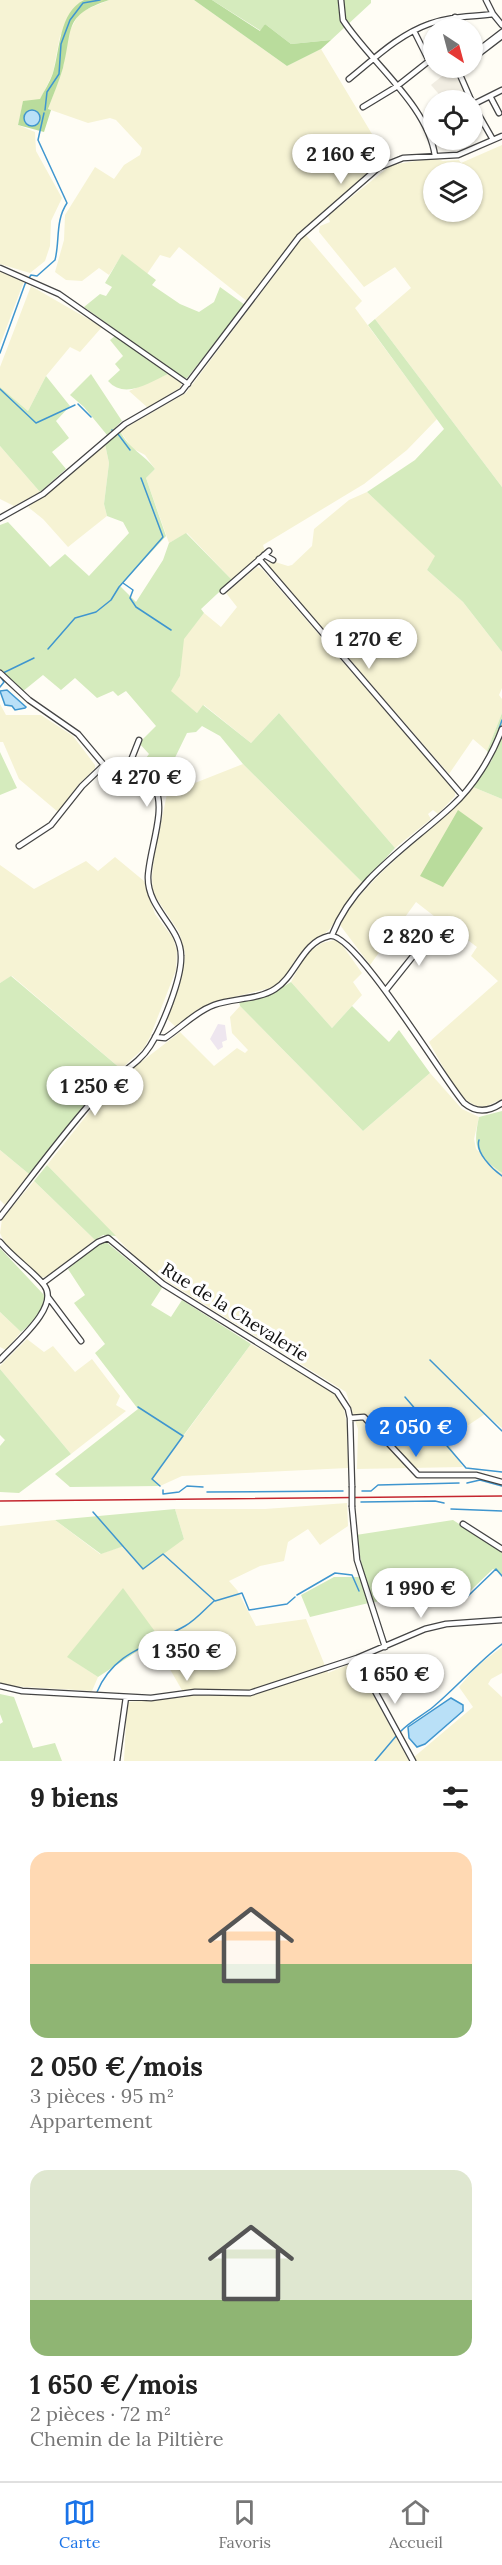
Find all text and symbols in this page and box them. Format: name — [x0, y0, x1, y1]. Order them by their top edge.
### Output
north arrow — [423, 18, 483, 78]
map controls — [423, 18, 483, 222]
button: locate — [423, 90, 483, 150]
pin: 2 160 € — [286, 134, 396, 185]
text: 2 160 € — [306, 141, 376, 166]
button: layers — [423, 162, 483, 222]
pin: 1 270 € — [314, 619, 424, 670]
text: 1 270 € — [335, 626, 403, 651]
pin: 4 270 € — [92, 757, 202, 808]
text: 4 270 € — [112, 764, 182, 789]
pin: 2 820 € — [364, 916, 474, 967]
text: 2 820 € — [383, 923, 455, 948]
pin: 1 250 € — [40, 1066, 150, 1117]
text: 1 250 € — [61, 1073, 130, 1098]
street label: Rue de la Chevalerie — [157, 1257, 313, 1366]
pin: 2 050 € — [361, 1407, 471, 1458]
text: 2 050 € — [379, 1414, 453, 1439]
pin: 1 990 € — [366, 1568, 476, 1619]
text: 1 990 € — [386, 1575, 456, 1600]
pin: 1 350 € — [132, 1631, 242, 1682]
text: 1 350 € — [152, 1638, 222, 1663]
pin: 1 650 € — [340, 1654, 450, 1705]
text: 1 650 € — [360, 1661, 430, 1686]
text: 9 biens — [30, 1781, 118, 1814]
icon: filters — [439, 1781, 472, 1814]
icon: home — [197, 1891, 305, 1999]
text: 2 050 €/mois — [30, 2050, 203, 2083]
text: 3 pièces · 95 m² — [30, 2083, 174, 2108]
text: Appartement — [30, 2108, 153, 2133]
icon: home — [197, 2209, 305, 2317]
text: 1 650 €/mois — [30, 2368, 198, 2401]
text: 2 pièces · 72 m² — [30, 2401, 171, 2426]
text: Chemin de la Piltière — [30, 2426, 224, 2451]
tab: Carte — [59, 2496, 100, 2552]
tab: Favoris — [218, 2496, 271, 2552]
tab: Accueil — [389, 2496, 443, 2552]

